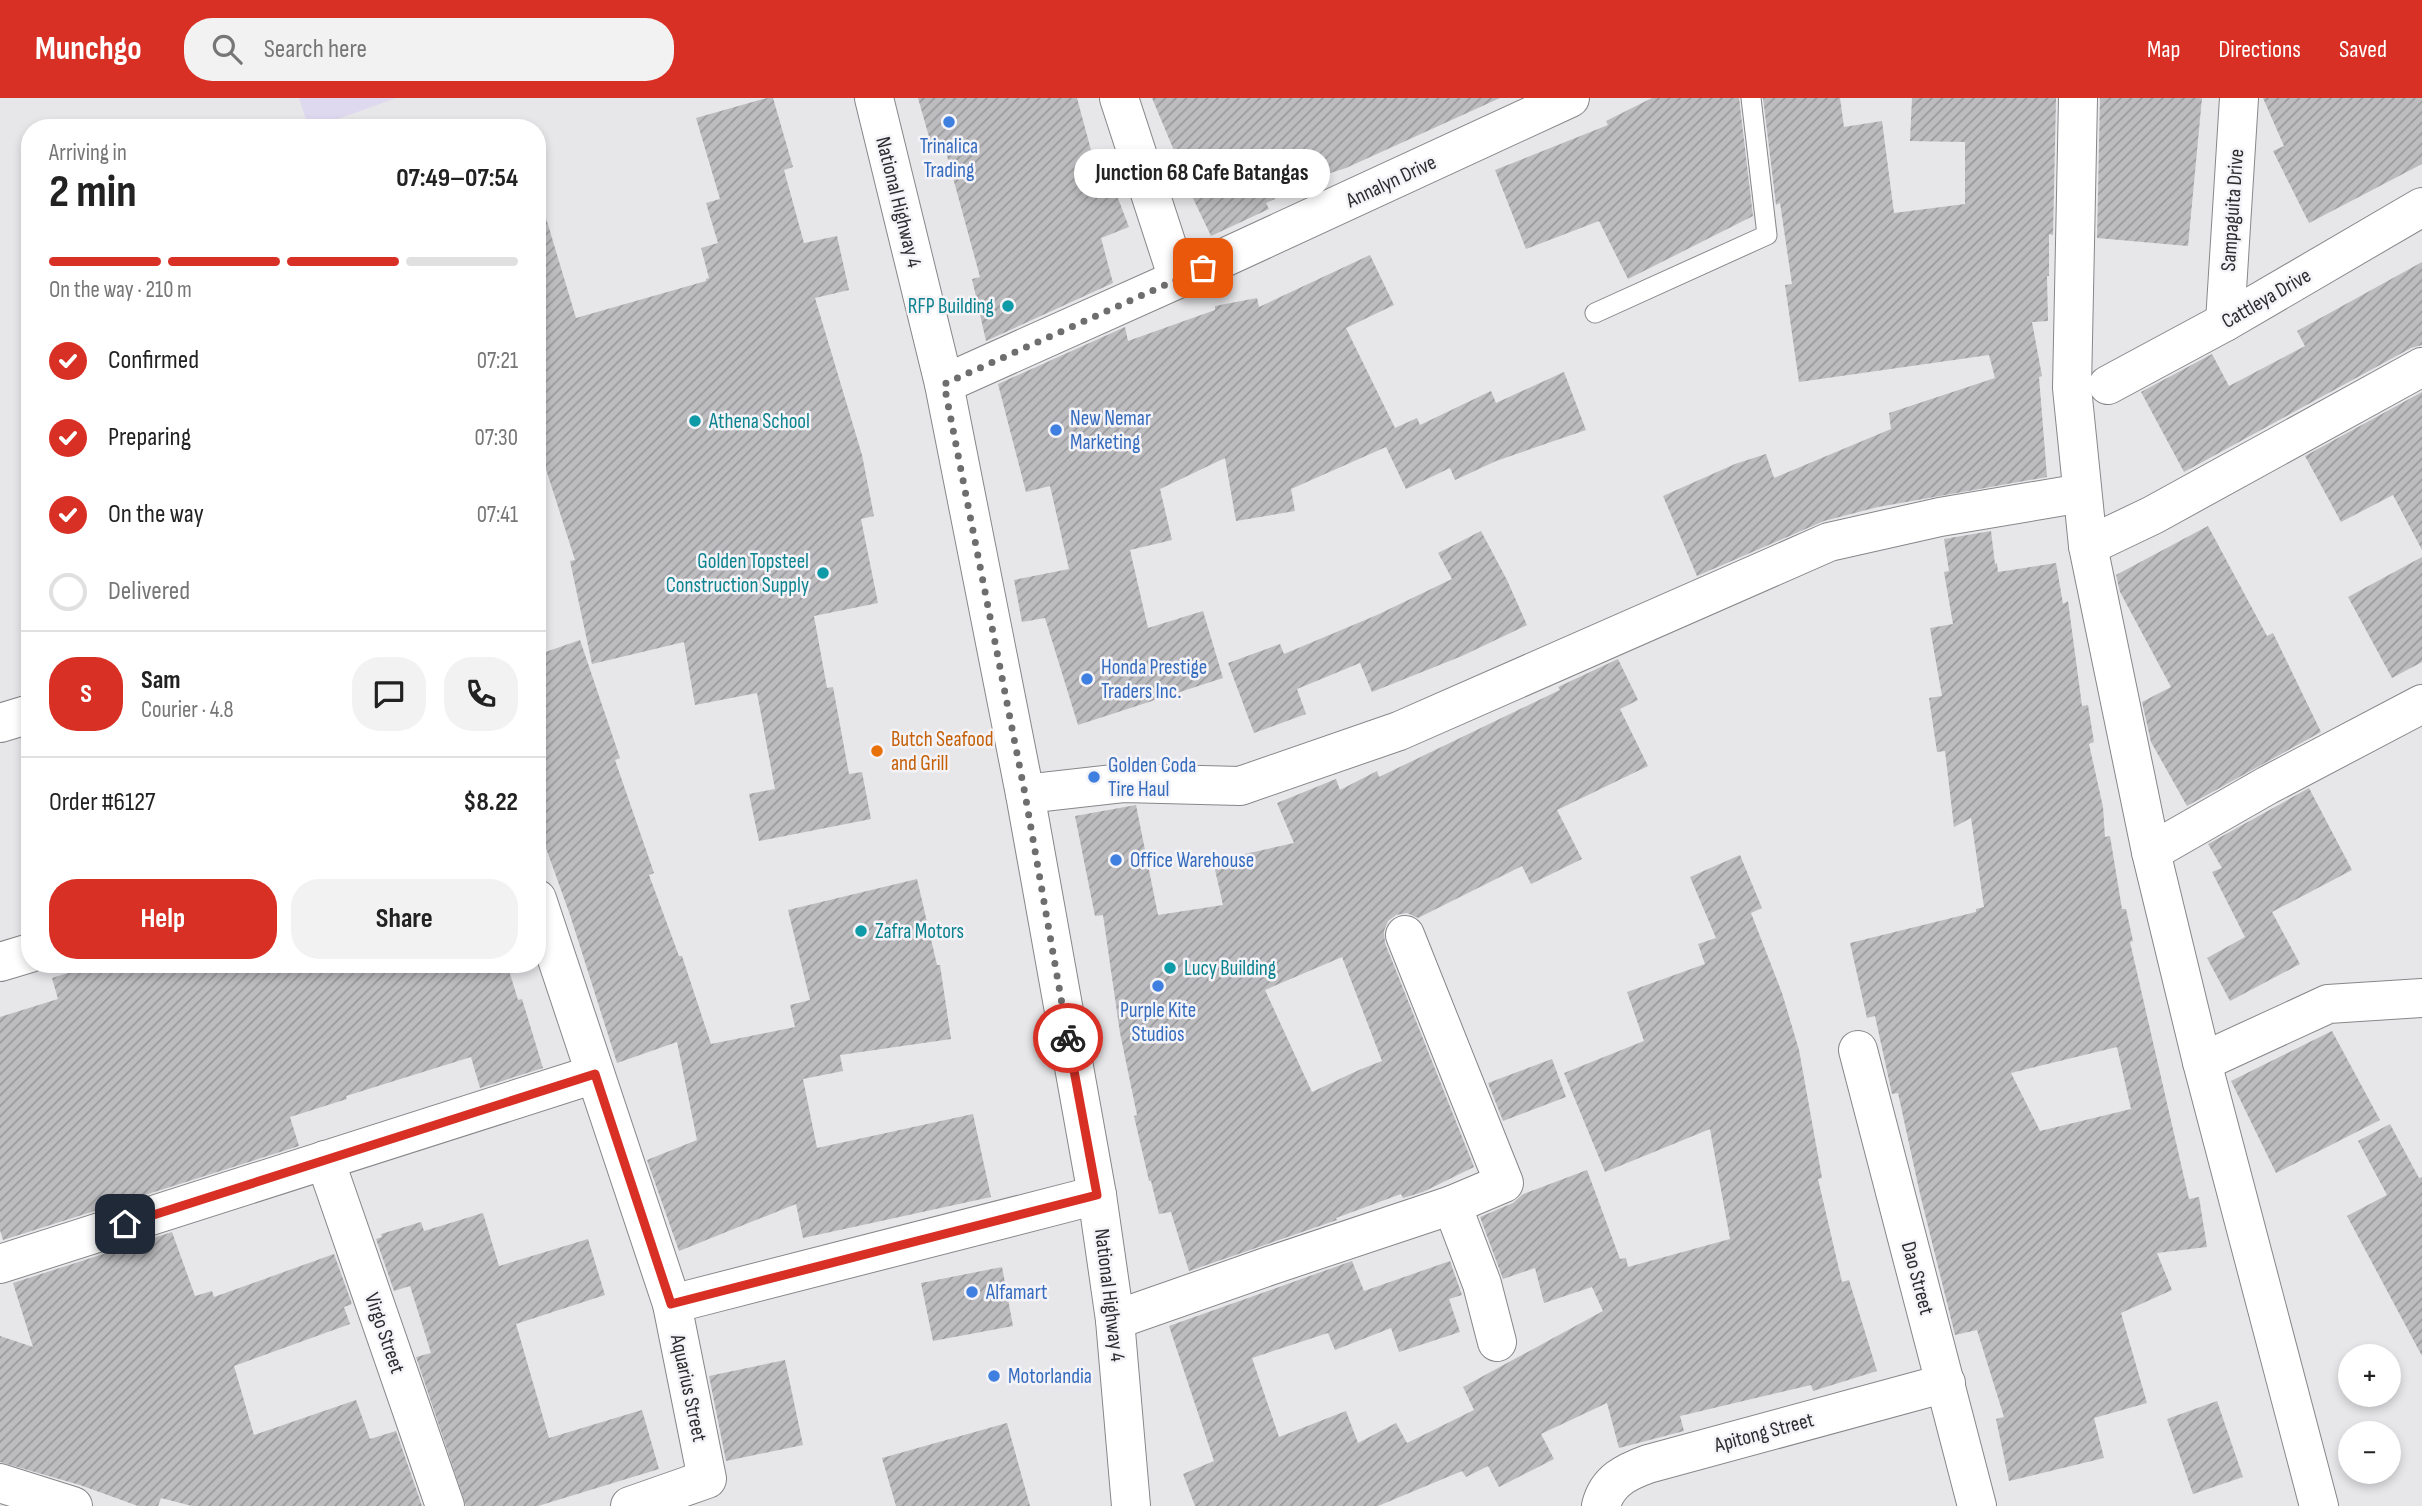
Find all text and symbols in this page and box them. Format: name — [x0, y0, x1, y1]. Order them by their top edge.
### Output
search box — [184, 18, 674, 81]
text: Munchgo — [35, 29, 142, 69]
icon: search — [208, 30, 246, 68]
text: Search here — [264, 34, 367, 65]
text: Map — [2147, 35, 2180, 64]
text: Directions — [2218, 35, 2301, 64]
text: Saved — [2339, 35, 2387, 64]
marker: Trinalica Trading — [941, 114, 957, 130]
street label: National Highway 4 — [870, 134, 927, 270]
place label: Trinalica Trading — [920, 134, 978, 183]
text: Arriving in — [49, 139, 127, 167]
street label: Sampaguita Drive — [2216, 148, 2249, 272]
callout: Junction 68 Cafe Batangas — [1075, 149, 1331, 198]
street label: Annalyn Drive — [1341, 150, 1440, 214]
text: Junction 68 Cafe Batangas — [1095, 159, 1309, 187]
text: 07:49–07:54 — [396, 163, 518, 194]
text: 2 min — [49, 165, 137, 220]
pin — [1173, 238, 1233, 298]
icon: bag — [1184, 249, 1222, 287]
street label: Cattleya Drive — [2217, 263, 2315, 334]
text: On the way · 210 m — [49, 276, 192, 304]
place label: RFP Building — [908, 294, 994, 319]
marker: RFP Building — [1000, 298, 1016, 314]
icon: check — [49, 342, 87, 380]
text: Confirmed — [108, 345, 199, 376]
text: 07:21 — [477, 347, 518, 375]
place label: New Nemar Marketing — [1070, 406, 1151, 455]
place label: Athena School — [708, 409, 810, 434]
marker: Athena School — [687, 413, 703, 429]
icon: check — [49, 419, 87, 457]
text: Preparing — [108, 422, 191, 453]
marker: New Nemar Marketing — [1048, 422, 1064, 438]
text: 07:30 — [475, 424, 518, 452]
icon: check — [49, 496, 87, 534]
text: On the way — [108, 499, 204, 530]
text: 07:41 — [477, 501, 518, 529]
place label: Golden Topsteel Construction Supply — [666, 549, 809, 598]
marker: Golden Topsteel Construction Supply — [815, 565, 831, 581]
text: Delivered — [108, 576, 190, 607]
place label: Honda Prestige Traders Inc. — [1101, 655, 1207, 704]
button: chat — [352, 657, 426, 731]
button: phone — [444, 657, 518, 731]
text: Sam — [141, 665, 181, 696]
marker: Honda Prestige Traders Inc. — [1079, 671, 1095, 687]
text: S — [80, 679, 92, 710]
text: Courier · 4.8 — [141, 696, 234, 724]
place label: Butch Seafood and Grill — [891, 727, 993, 776]
marker: Butch Seafood and Grill — [869, 743, 885, 759]
place label: Golden Coda Tire Haul — [1108, 753, 1196, 802]
marker: Golden Coda Tire Haul — [1086, 769, 1102, 785]
text: Order #6127 — [49, 787, 156, 818]
text: $8.22 — [463, 787, 518, 818]
place label: Office Warehouse — [1130, 848, 1254, 873]
marker: Office Warehouse — [1108, 852, 1124, 868]
button: Help — [49, 879, 277, 959]
button: Share — [291, 879, 518, 959]
place label: Zafra Motors — [875, 919, 964, 944]
marker: Zafra Motors — [853, 923, 869, 939]
place label: Lucy Building — [1184, 956, 1276, 981]
marker: Lucy Building — [1162, 960, 1178, 976]
marker: Purple Kite Studios — [1150, 978, 1166, 994]
place label: Purple Kite Studios — [1120, 998, 1196, 1047]
courier — [1033, 1003, 1103, 1073]
icon: bike — [1049, 1019, 1087, 1057]
pin — [95, 1194, 155, 1254]
icon: home — [106, 1205, 144, 1243]
street label: National Highway 4 — [1089, 1227, 1130, 1363]
street label: Dao Street — [1896, 1239, 1939, 1317]
place label: Alfamart — [985, 1280, 1047, 1305]
marker: Alfamart — [964, 1284, 980, 1300]
street label: Virgo Street — [359, 1290, 410, 1377]
street label: Aquarius Street — [665, 1331, 712, 1444]
map controls — [2338, 1344, 2401, 1484]
button: + — [2338, 1344, 2401, 1407]
place label: Motorlandia — [1008, 1364, 1092, 1389]
marker: Motorlandia — [986, 1368, 1002, 1384]
street label: Apitong Street — [1711, 1407, 1817, 1458]
button: − — [2338, 1421, 2401, 1484]

